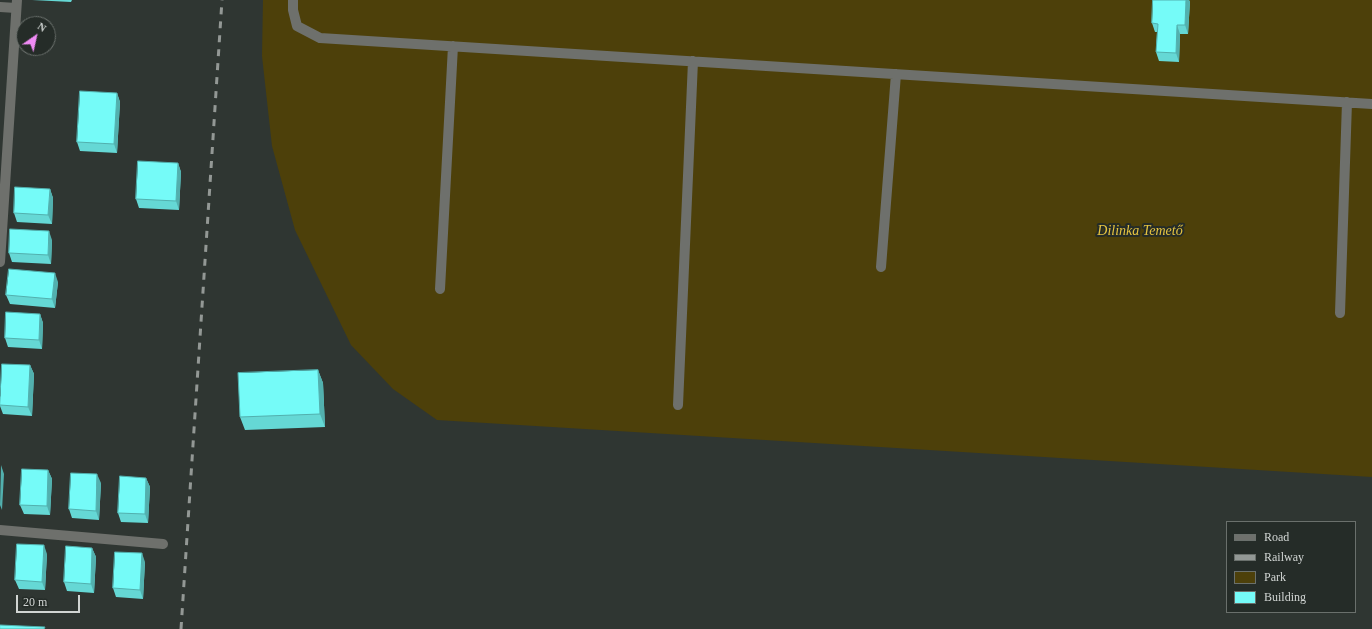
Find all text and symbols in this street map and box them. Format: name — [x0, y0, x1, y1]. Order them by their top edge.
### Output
north arrow — [16, 16, 56, 56]
text: N — [35, 20, 49, 34]
park label: Dilinka Temető — [1097, 223, 1183, 239]
legend — [1226, 521, 1356, 613]
text: Road — [1264, 530, 1289, 544]
text: Railway — [1264, 550, 1304, 564]
text: Park — [1264, 570, 1286, 584]
scale bar — [18, 587, 82, 613]
text: Building — [1264, 590, 1306, 604]
text: 20 m — [23, 595, 47, 609]

